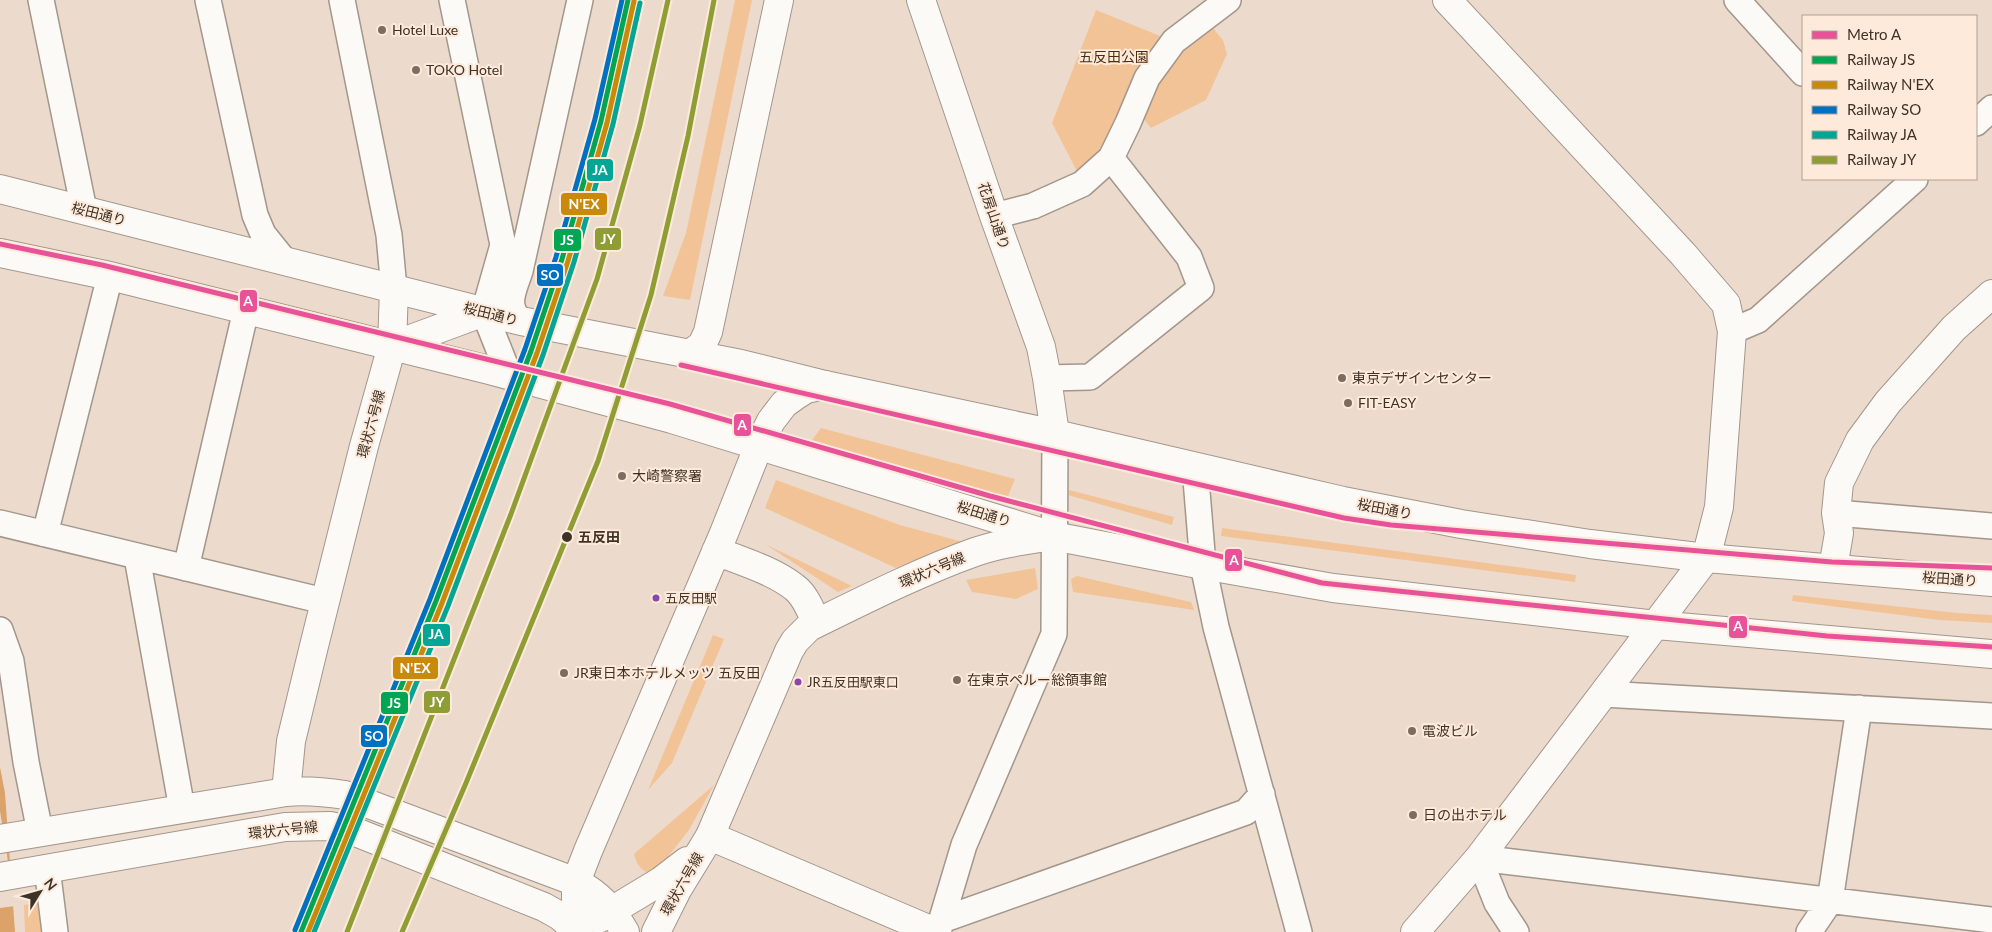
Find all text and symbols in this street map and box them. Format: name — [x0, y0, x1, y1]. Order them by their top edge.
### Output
legend — [1802, 15, 1977, 180]
place label: Hotel Luxe — [392, 21, 458, 38]
marker: Hotel Luxe — [376, 24, 388, 36]
text: Metro A — [1847, 25, 1902, 43]
park label: 五反田公園 — [1079, 48, 1149, 65]
text: Railway JS — [1847, 50, 1915, 68]
place label: TOKO Hotel — [426, 61, 502, 78]
marker: TOKO Hotel — [410, 64, 422, 76]
text: Railway N'EX — [1847, 75, 1934, 93]
text: Railway SO — [1847, 100, 1921, 118]
text: Railway JA — [1847, 125, 1918, 143]
text: Railway JY — [1847, 150, 1917, 168]
line badge: JA — [586, 158, 614, 182]
text: JA — [592, 161, 608, 178]
street label: 花房山通り — [975, 180, 1014, 252]
line badge: N'EX — [560, 192, 608, 216]
text: N'EX — [568, 195, 600, 212]
street label: 桜田通り — [70, 198, 128, 229]
line badge: JY — [594, 227, 622, 251]
line badge: JS — [553, 228, 582, 252]
text: JY — [600, 230, 616, 247]
text: JS — [560, 231, 574, 248]
line badge: SO — [536, 263, 564, 287]
text: SO — [541, 266, 560, 283]
line badge: A — [239, 289, 258, 313]
text: A — [242, 292, 253, 309]
street label: 桜田通り — [462, 298, 520, 329]
place label: 東京デザインセンター — [1352, 369, 1492, 386]
marker: 東京デザインセンター — [1336, 372, 1348, 384]
street label: 環状六号線 — [353, 388, 388, 460]
place label: FIT-EASY — [1358, 394, 1416, 411]
marker: FIT-EASY — [1342, 397, 1354, 409]
line badge: A — [733, 413, 752, 437]
text: A — [736, 416, 747, 433]
place label: 大崎警察署 — [632, 467, 702, 484]
marker: 大崎警察署 — [616, 470, 628, 482]
street label: 桜田通り — [1356, 495, 1414, 522]
street label: 桜田通り — [955, 497, 1013, 530]
place label: 五反田 — [578, 528, 620, 545]
marker: 五反田 — [560, 530, 574, 544]
street label: 環状六号線 — [896, 548, 967, 591]
line badge: A — [1224, 548, 1243, 572]
text: A — [1228, 551, 1239, 568]
street label: 桜田通り — [1922, 568, 1979, 589]
place label: 五反田駅 — [665, 590, 717, 606]
marker: 五反田駅 — [651, 593, 661, 603]
line badge: A — [1728, 615, 1748, 639]
text: A — [1732, 617, 1743, 634]
line badge: JA — [422, 623, 451, 647]
text: JA — [428, 625, 444, 642]
line badge: N'EX — [392, 656, 439, 680]
text: N'EX — [399, 659, 431, 676]
place label: JR東日本ホテルメッツ 五反田 — [574, 664, 760, 681]
marker: JR東日本ホテルメッツ 五反田 — [558, 667, 570, 679]
place label: 在東京ペルー総領事館 — [967, 671, 1107, 688]
place label: JR五反田駅東口 — [807, 674, 899, 690]
marker: 在東京ペルー総領事館 — [951, 674, 963, 686]
marker: JR五反田駅東口 — [793, 677, 803, 687]
line badge: JY — [423, 690, 451, 714]
line badge: JS — [380, 691, 409, 715]
text: JY — [429, 693, 445, 710]
text: JS — [387, 694, 401, 711]
place label: 電波ビル — [1422, 722, 1478, 739]
line badge: SO — [360, 724, 388, 748]
marker: 電波ビル — [1406, 725, 1418, 737]
text: SO — [365, 727, 384, 744]
place label: 日の出ホテル — [1423, 806, 1507, 823]
marker: 日の出ホテル — [1407, 809, 1419, 821]
street label: 環状六号線 — [247, 817, 319, 842]
street label: 環状六号線 — [657, 849, 706, 918]
north arrow — [15, 867, 65, 917]
text: N — [41, 874, 61, 893]

